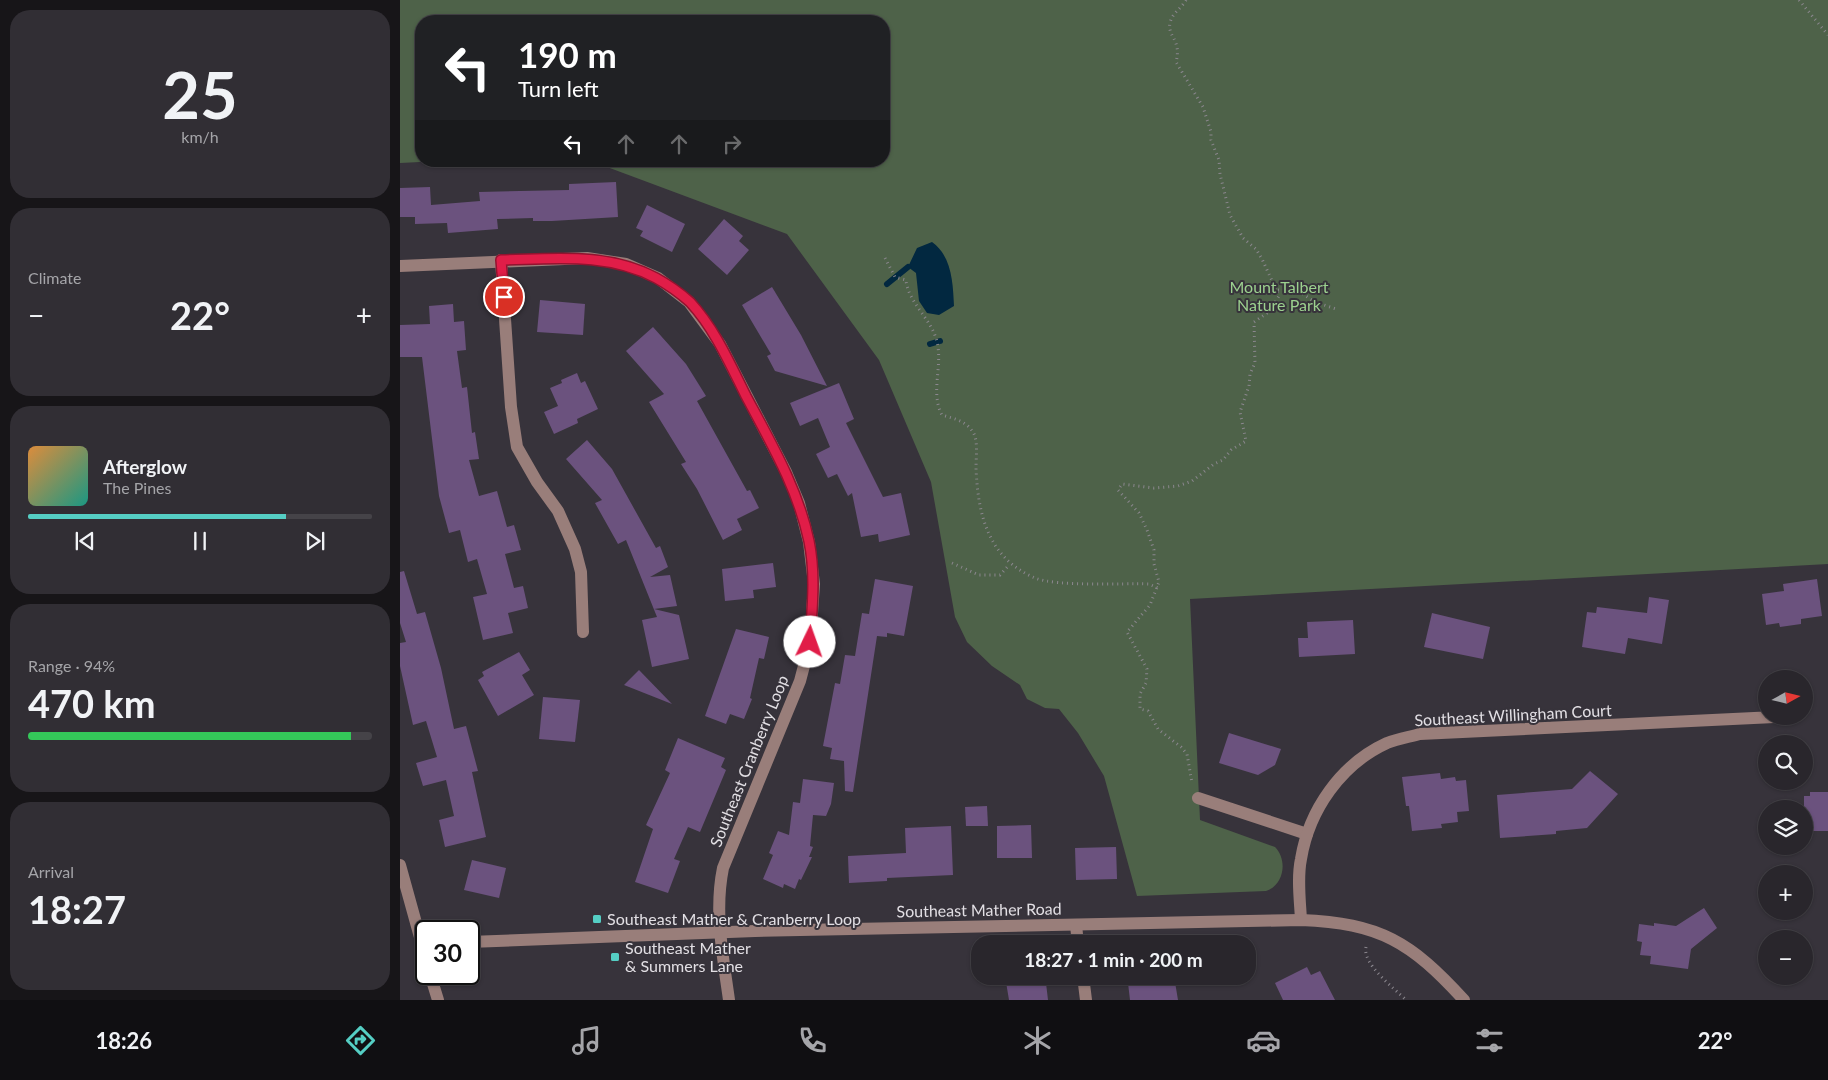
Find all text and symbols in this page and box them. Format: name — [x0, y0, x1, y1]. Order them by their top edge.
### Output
text: 190 m — [518, 33, 617, 75]
icon: left — [435, 35, 500, 100]
text: 25 — [162, 55, 238, 133]
text: Turn left — [518, 75, 599, 102]
text: km/h — [181, 127, 219, 146]
icon: left — [559, 130, 587, 158]
icon: ahead — [612, 130, 640, 158]
icon: ahead — [665, 130, 693, 158]
icon: right — [718, 130, 746, 158]
text: Climate — [28, 268, 81, 287]
pin — [483, 276, 525, 318]
park label: Mount Talbert Nature Park — [1229, 277, 1329, 314]
icon: arrive — [490, 283, 518, 311]
text: 22° — [170, 292, 230, 338]
text: − — [28, 298, 44, 332]
text: + — [356, 298, 372, 332]
text: Afterglow — [103, 455, 187, 478]
text: The Pines — [103, 478, 172, 497]
icon: previous — [71, 527, 99, 555]
icon: pause — [186, 527, 214, 555]
icon: next — [301, 527, 329, 555]
position arrow — [783, 615, 835, 667]
text: Range · 94% — [28, 656, 115, 675]
north arrow — [1758, 670, 1812, 725]
map controls — [1758, 670, 1813, 985]
street label: Southeast Cranberry Loop — [705, 672, 792, 849]
text: 470 km — [28, 680, 156, 726]
street label: Southeast Willingham Court — [1414, 700, 1612, 729]
button: search — [1758, 735, 1813, 790]
button: layers — [1758, 800, 1813, 855]
text: Arrival — [28, 862, 74, 881]
button: + — [1758, 865, 1813, 920]
text: 18:27 — [28, 886, 126, 932]
street label: Southeast Mather Road — [896, 899, 1062, 920]
place label: Southeast Mather & Cranberry Loop — [607, 909, 861, 928]
marker: Southeast Mather & Cranberry Loop — [591, 913, 603, 925]
speed limit sign: 30 — [415, 920, 480, 985]
button: − — [1758, 930, 1813, 985]
place label: Southeast Mather & Summers Lane — [625, 938, 751, 975]
text: 18:27 · 1 min · 200 m — [1024, 948, 1203, 971]
marker: Southeast Mather & Summers Lane — [609, 951, 621, 963]
icon: directions — [343, 1023, 378, 1058]
icon: music — [569, 1023, 604, 1058]
icon: phone — [795, 1023, 830, 1058]
icon: climate — [1020, 1023, 1055, 1058]
icon: car — [1246, 1023, 1281, 1058]
icon: filters — [1472, 1023, 1507, 1058]
text: 18:26 — [95, 1027, 152, 1054]
text: 22° — [1698, 1027, 1732, 1054]

